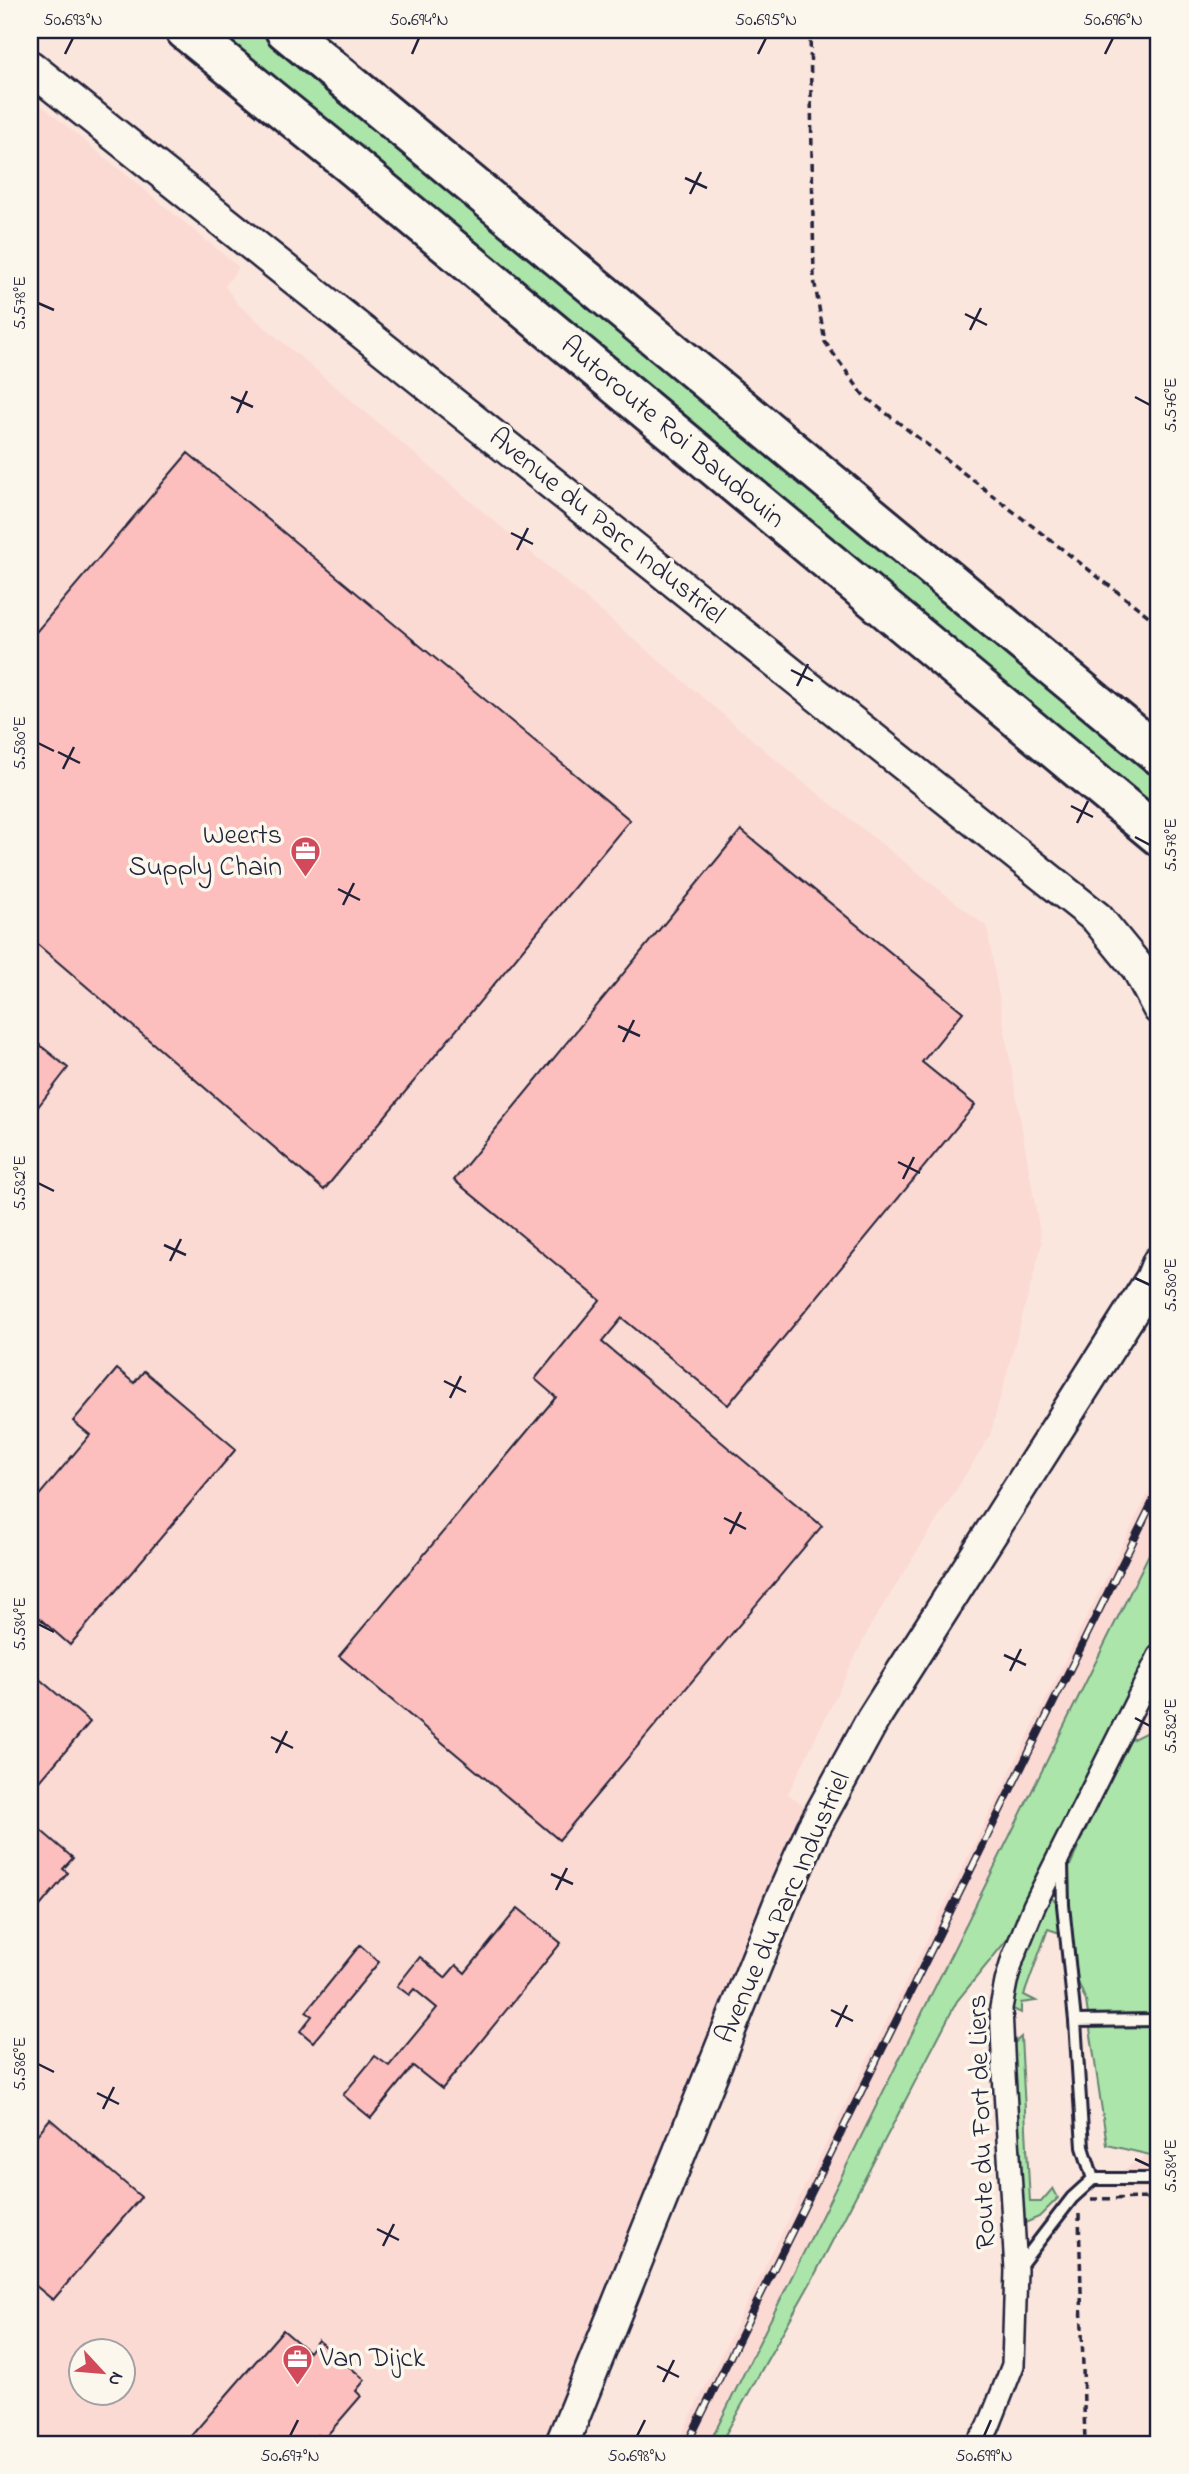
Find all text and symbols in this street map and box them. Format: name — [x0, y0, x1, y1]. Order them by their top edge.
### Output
text: 50.693°N — [43, 8, 103, 34]
text: 50.694°N — [389, 8, 449, 34]
text: 50.695°N — [735, 8, 797, 34]
text: 50.696°N — [1083, 8, 1143, 34]
text: 5.578°E — [8, 276, 34, 330]
street label: Autoroute Roi Baudouin — [551, 327, 793, 539]
text: 5.576°E — [1159, 377, 1185, 433]
street label: Avenue du Parc Industriel — [479, 419, 733, 635]
text: 5.580°E — [8, 716, 34, 770]
place label: Weerts Supply Chain — [129, 816, 282, 889]
text: 5.578°E — [1159, 818, 1185, 872]
office icon: Weerts Supply Chain — [288, 835, 322, 879]
text: 5.582°E — [8, 1155, 34, 1211]
text: 5.580°E — [1159, 1258, 1185, 1312]
text: 5.584°E — [8, 1597, 34, 1651]
text: 5.582°E — [1159, 1698, 1185, 1754]
street label: Avenue du Parc Industriel — [706, 1765, 862, 2051]
street label: Route du Fort de Liers — [958, 1994, 1008, 2250]
text: 5.586°E — [8, 2037, 34, 2091]
text: 5.584°E — [1159, 2139, 1185, 2193]
north arrow — [66, 2338, 136, 2408]
place label: Van Dijck — [319, 2339, 426, 2380]
office icon: Van Dijck — [280, 2342, 314, 2386]
text: N — [100, 2367, 130, 2390]
text: 50.697°N — [260, 2444, 320, 2470]
text: 50.698°N — [608, 2444, 666, 2470]
text: 50.699°N — [955, 2444, 1013, 2470]

